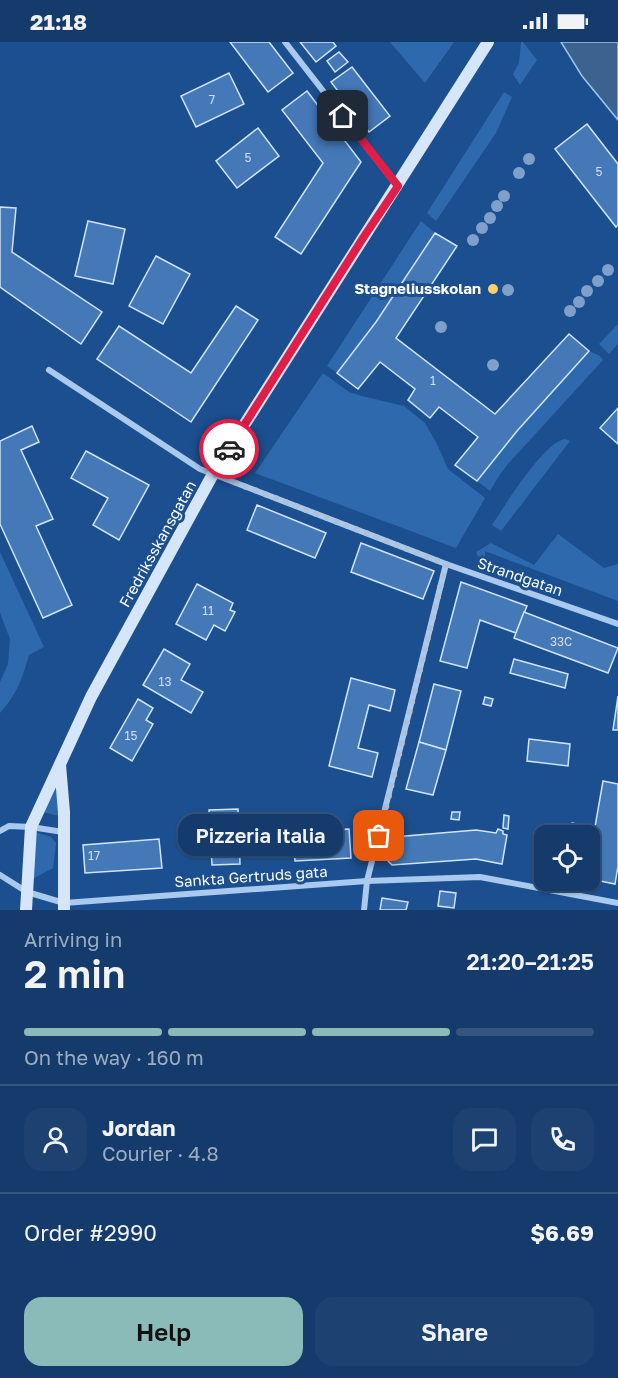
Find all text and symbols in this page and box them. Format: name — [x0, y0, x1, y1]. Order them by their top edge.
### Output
text: 21:18 — [30, 8, 87, 35]
pin — [317, 90, 368, 141]
house number: 7 — [209, 92, 215, 107]
icon: home — [326, 99, 359, 132]
house number: 5 — [245, 150, 252, 165]
house number: 5 — [596, 164, 603, 179]
place label: Stagneliusskolan — [354, 279, 481, 297]
marker: Stagneliusskolan — [486, 282, 500, 296]
house number: 1 — [430, 373, 436, 388]
courier — [199, 419, 259, 479]
icon: car — [213, 433, 246, 466]
street label: Fredriksskansgatan — [115, 477, 199, 610]
street label: Strandgatan — [475, 553, 565, 599]
house number: 11 — [202, 603, 214, 618]
house number: 33C — [550, 634, 572, 649]
house number: 13 — [159, 674, 171, 689]
house number: 15 — [125, 728, 137, 743]
pin — [353, 810, 404, 861]
callout: Pizzeria Italia — [178, 815, 343, 857]
icon: bag — [362, 819, 395, 852]
text: Pizzeria Italia — [195, 823, 326, 847]
map controls — [534, 825, 600, 891]
button: locate — [534, 825, 600, 891]
house number: 17 — [88, 848, 100, 863]
street label: Sankta Gertruds gata — [174, 862, 328, 890]
text: Arriving in — [24, 927, 122, 951]
text: 21:20–21:25 — [467, 948, 594, 975]
text: 2 min — [24, 950, 125, 997]
text: On the way · 160 m — [24, 1045, 204, 1069]
button: person — [24, 1108, 87, 1171]
button: chat — [453, 1108, 516, 1171]
button: phone — [531, 1108, 594, 1171]
text: Jordan — [102, 1114, 176, 1141]
text: Courier · 4.8 — [102, 1141, 219, 1165]
text: Order #2990 — [24, 1219, 157, 1246]
text: $6.69 — [530, 1219, 594, 1246]
button: Help — [24, 1297, 303, 1366]
button: Share — [315, 1297, 594, 1366]

